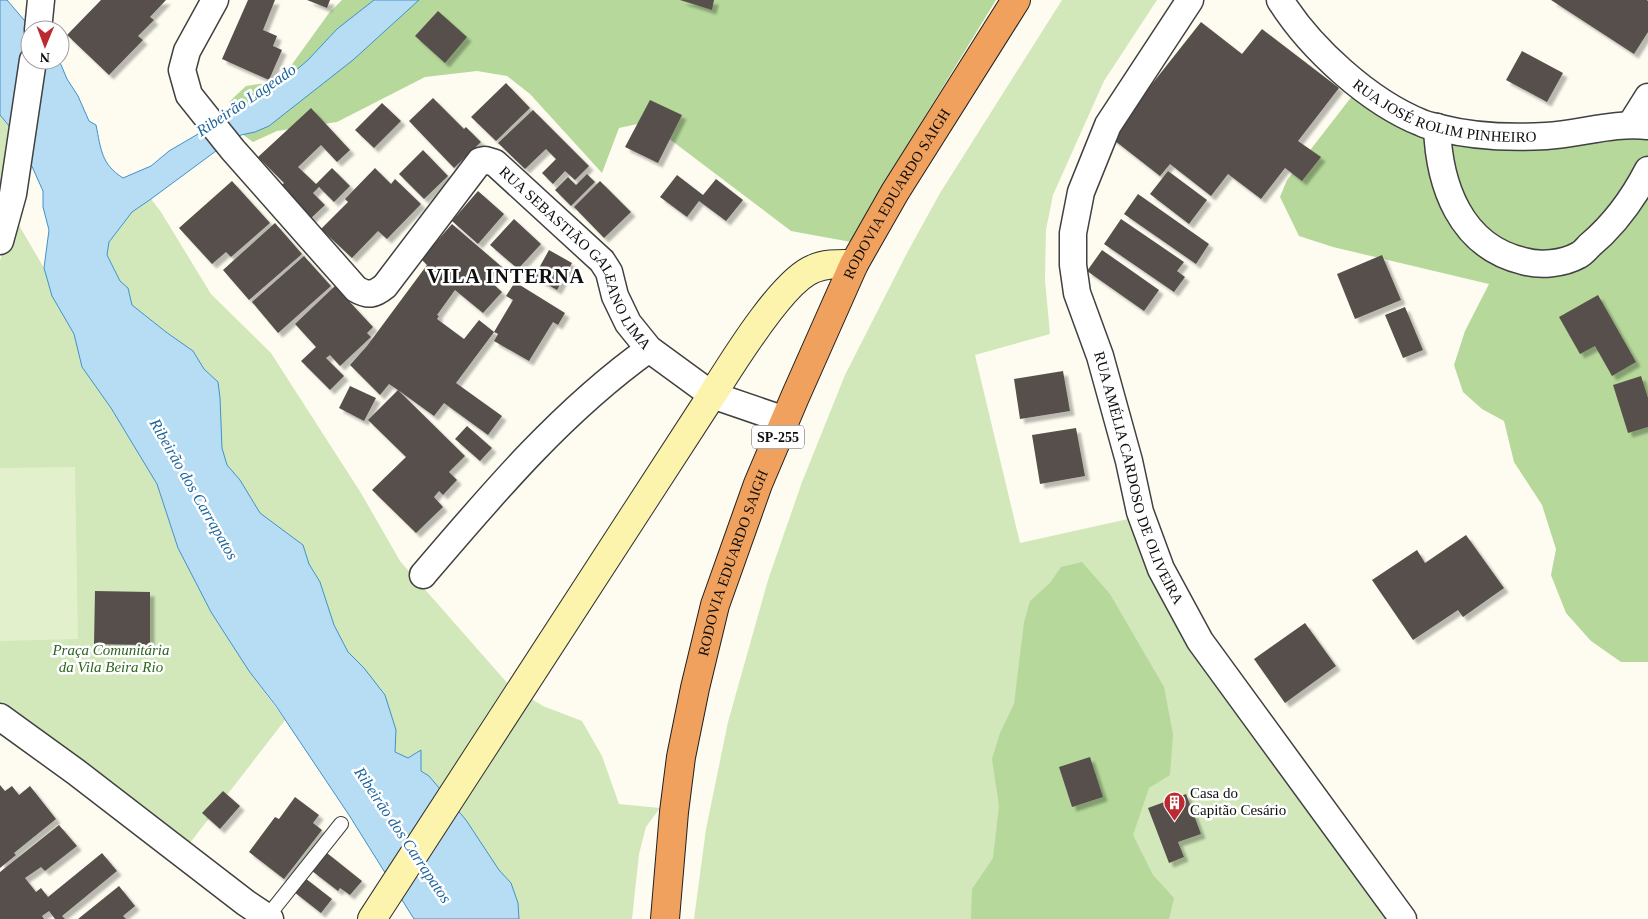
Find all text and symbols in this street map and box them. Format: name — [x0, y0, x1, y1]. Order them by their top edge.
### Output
north arrow — [20, 20, 70, 70]
text: N — [40, 50, 50, 65]
water label: Ribeirão Lageado — [192, 61, 299, 141]
street label: RUA JOSÉ ROLIM PINHEIRO — [1350, 76, 1537, 145]
street label: RODOVIA EDUARDO SAIGH — [840, 106, 953, 282]
street label: RUA SEBASTIÃO GALEANO LIMA — [496, 163, 654, 353]
district label: VILA INTERNA — [427, 265, 585, 287]
street label: RUA AMÉLIA CARDOSO DE OLIVEIRA — [1091, 350, 1187, 607]
water label: Ribeirão dos Carrapatos — [145, 415, 241, 563]
road number: SP-255 — [752, 426, 804, 448]
street label: RODOVIA EDUARDO SAIGH — [695, 467, 771, 658]
park label: Praça Comunitária da Vila Beira Rio — [51, 642, 170, 675]
water label: Ribeirão dos Carrapatos — [350, 763, 455, 907]
place label: Casa do Capitão Cesário — [1190, 785, 1286, 818]
building icon: Casa do Capitão Cesário — [1162, 790, 1186, 821]

